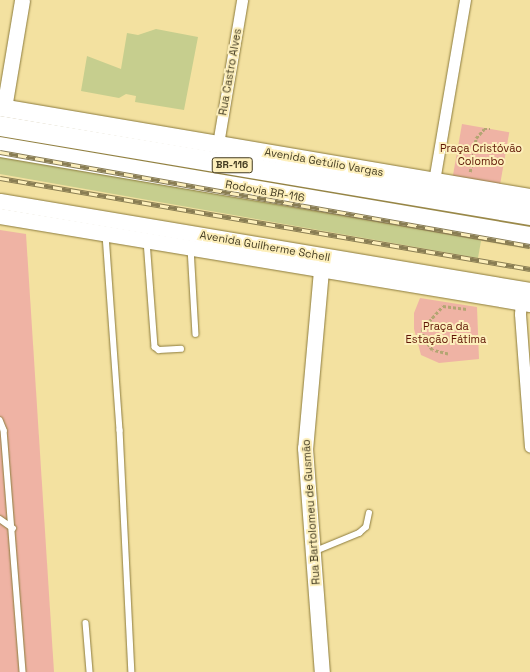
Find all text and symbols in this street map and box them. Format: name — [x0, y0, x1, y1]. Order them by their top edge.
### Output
street label: Rua Castro Alves — [216, 27, 244, 117]
park label: Praça Cristóvão Colombo — [440, 142, 522, 168]
street label: Avenida Getúlio Vargas — [263, 145, 385, 179]
road number: BR-116 — [211, 157, 253, 173]
street label: Rodovia BR-116 — [224, 178, 306, 204]
street label: Avenida Guilherme Schell — [199, 228, 331, 264]
park label: Praça da Estação Fátima — [406, 320, 486, 346]
street label: Rua Bartolomeu de Gusmão — [299, 439, 323, 585]

